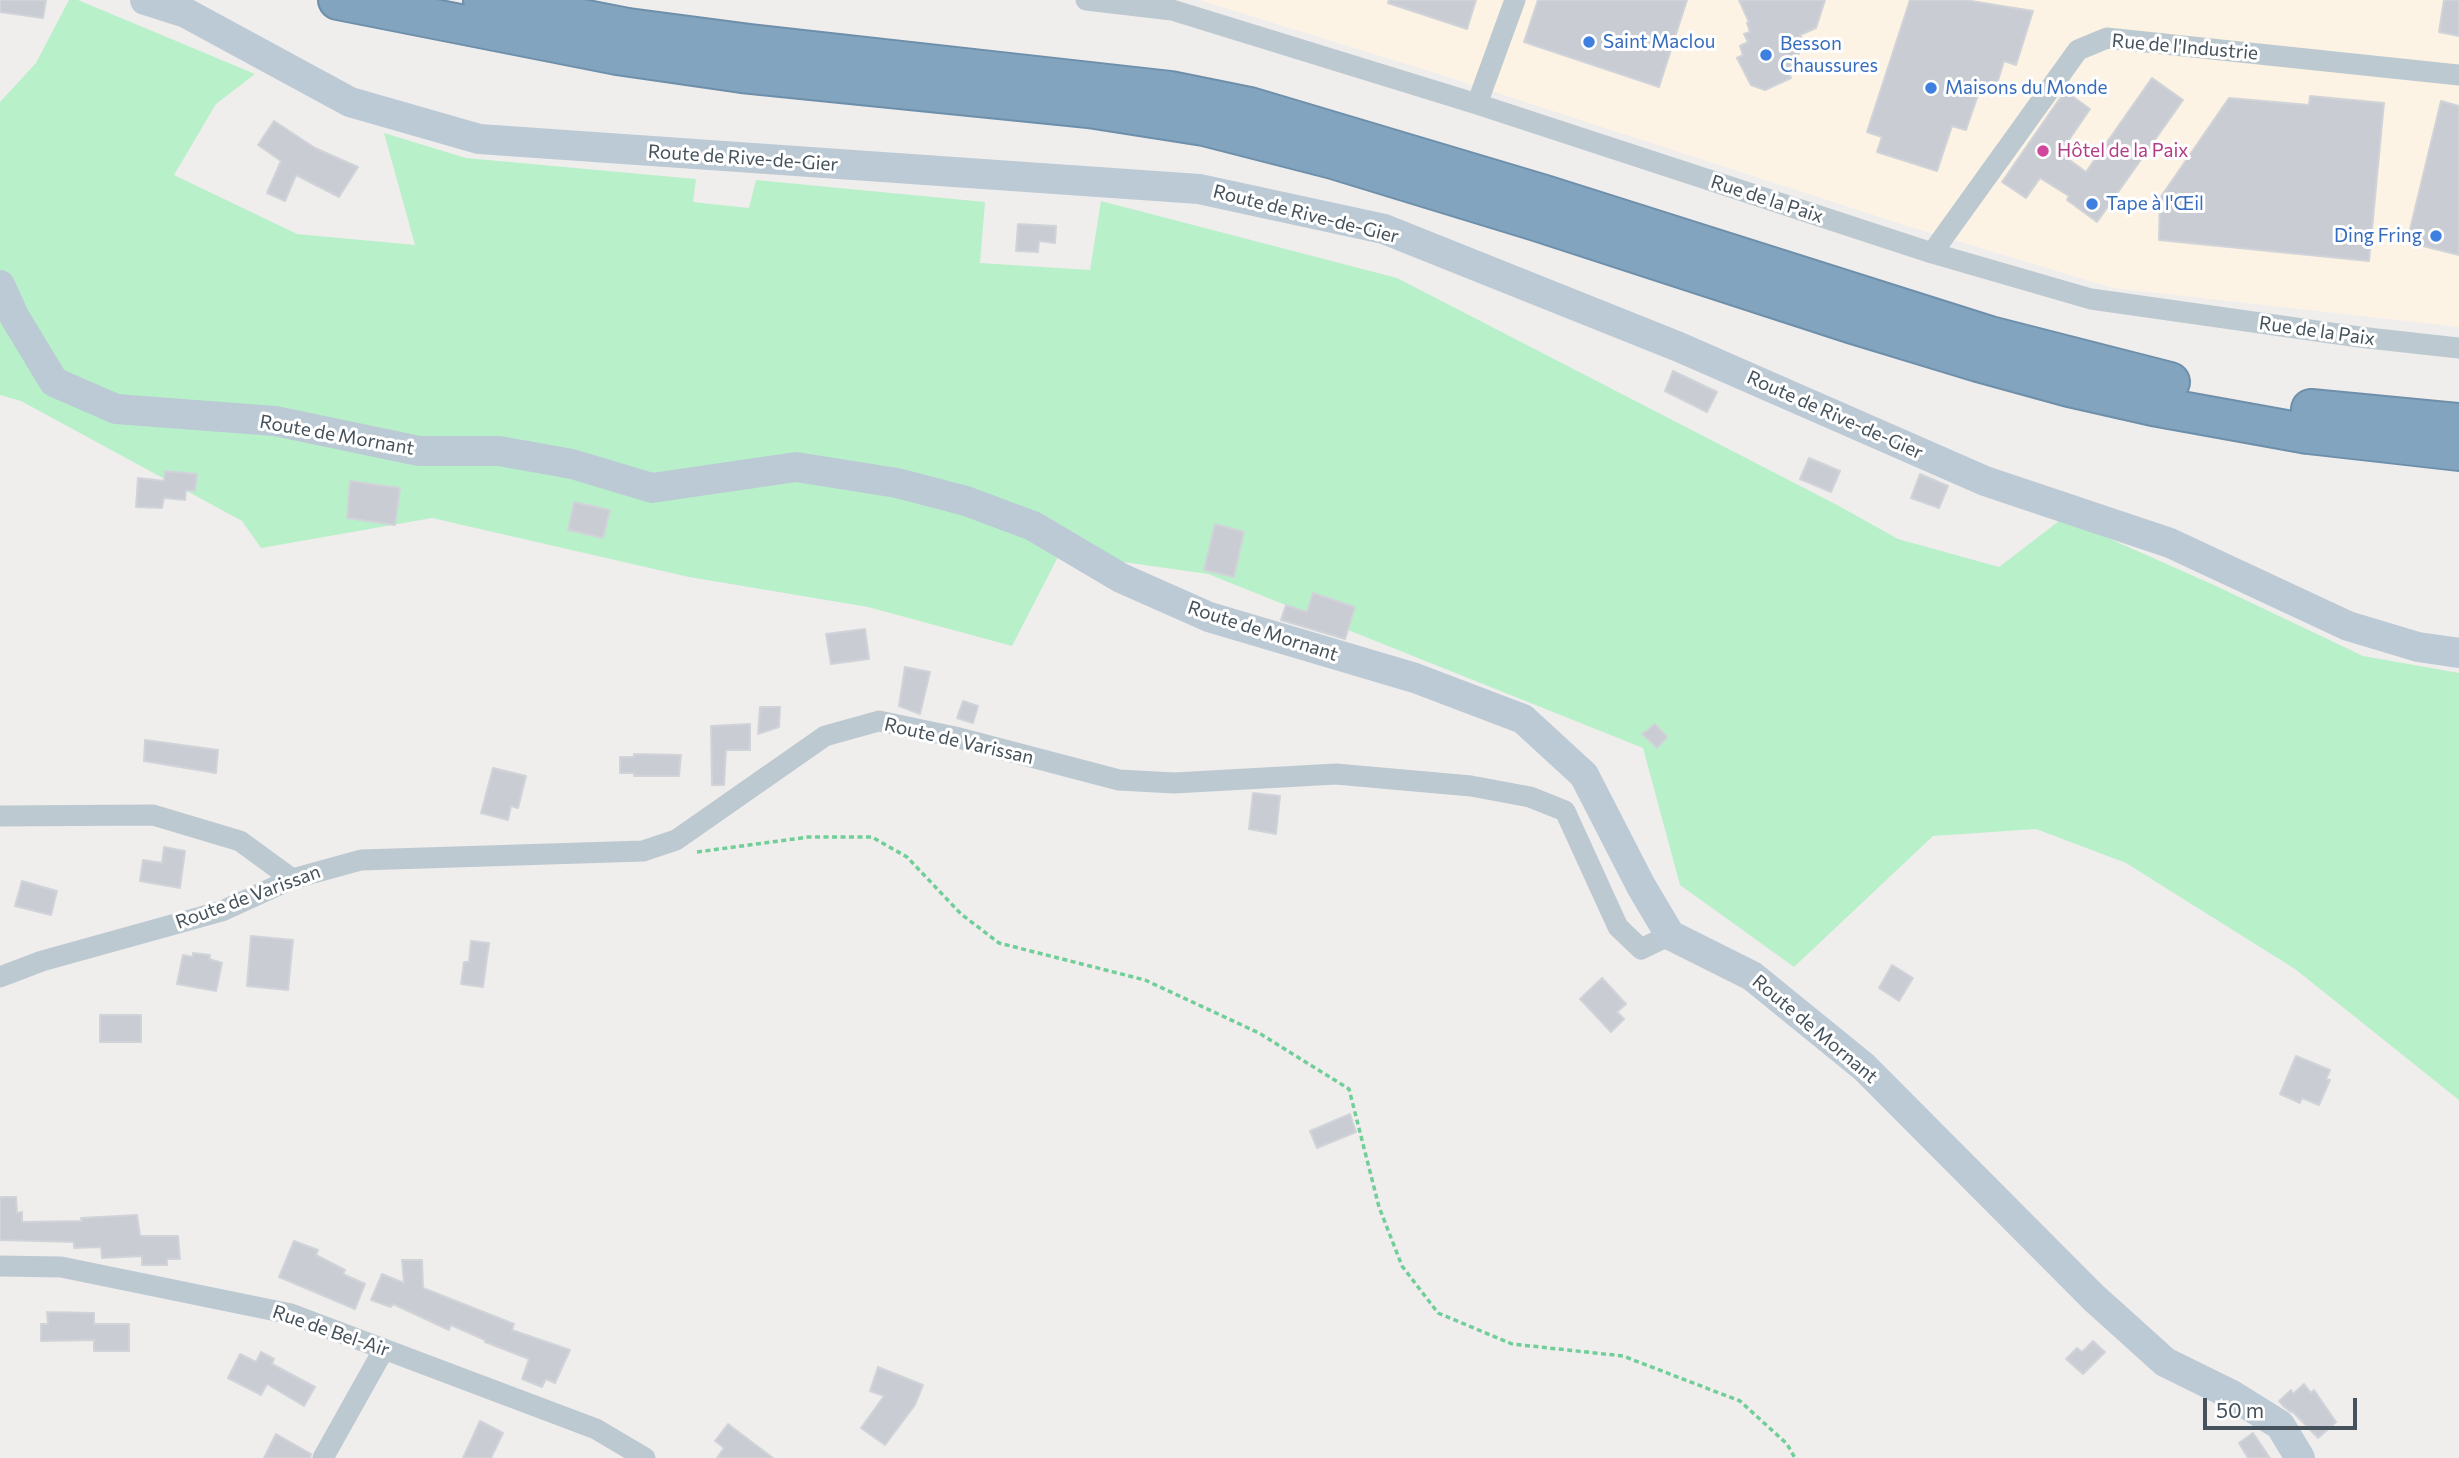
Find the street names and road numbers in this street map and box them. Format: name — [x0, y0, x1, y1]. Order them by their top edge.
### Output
street label: Rue de l'Industrie — [2111, 29, 2259, 65]
street label: Route de Rive-de-Gier — [647, 140, 839, 176]
street label: Rue de la Paix — [1708, 170, 1826, 228]
street label: Route de Rive-de-Gier — [1211, 180, 1401, 248]
street label: Rue de la Paix — [2258, 312, 2376, 350]
street label: Route de Rive-de-Gier — [1743, 366, 1927, 464]
street label: Route de Mornant — [258, 410, 416, 460]
street label: Route de Mornant — [1185, 596, 1341, 666]
street label: Route de Varissan — [882, 713, 1036, 769]
street label: Route de Varissan — [172, 860, 324, 934]
street label: Route de Mornant — [1748, 970, 1882, 1088]
street label: Rue de Bel-Air — [270, 1300, 392, 1362]

